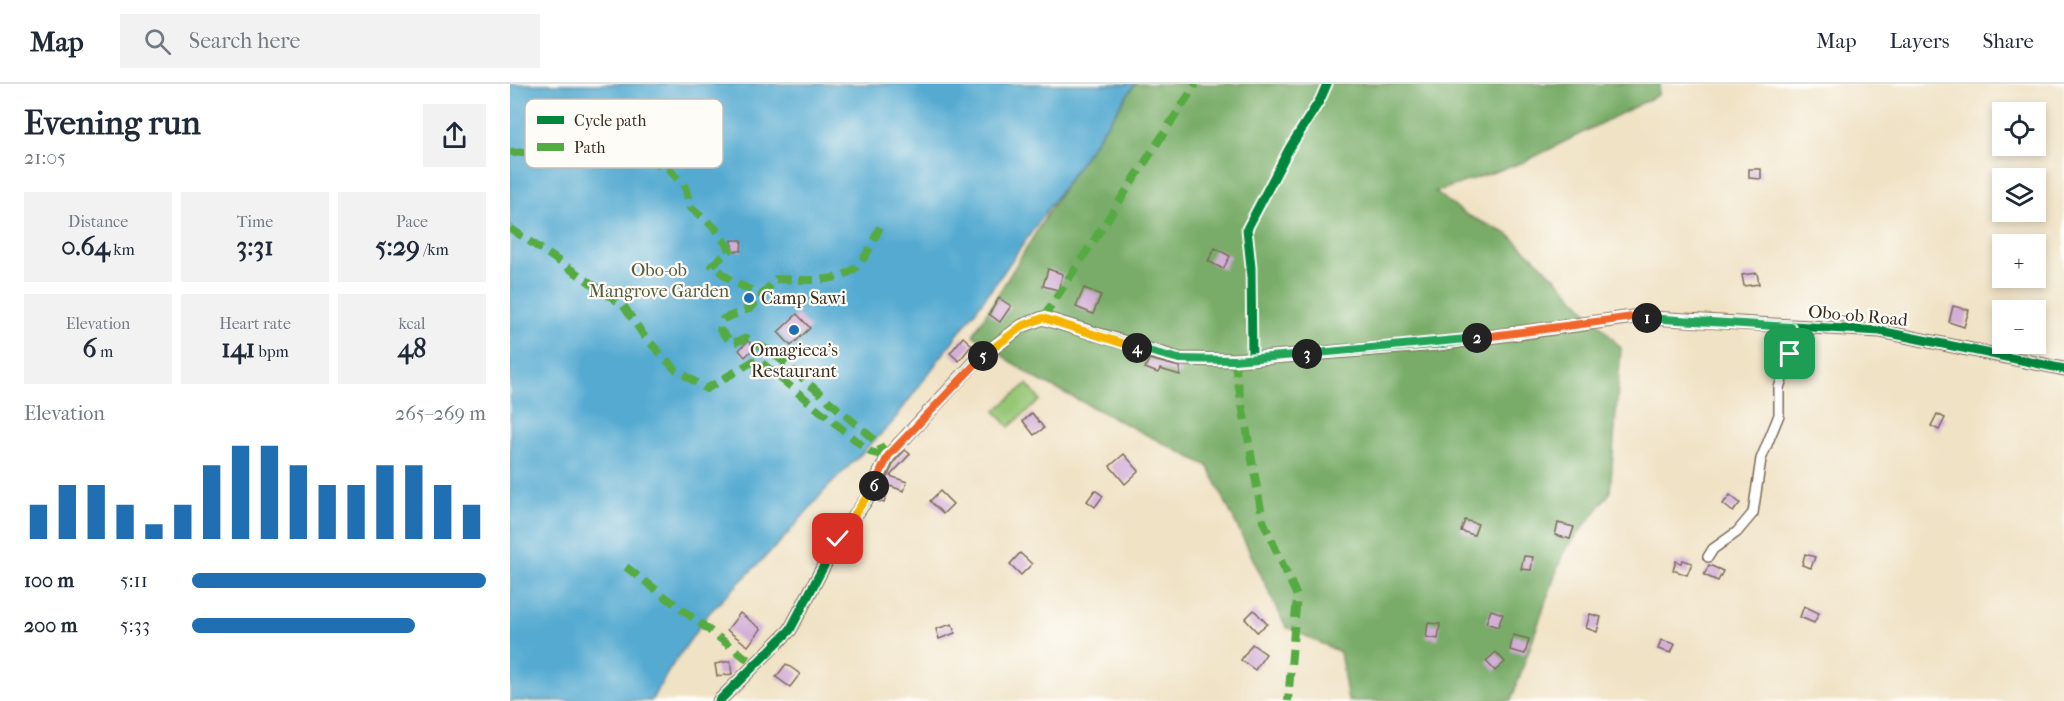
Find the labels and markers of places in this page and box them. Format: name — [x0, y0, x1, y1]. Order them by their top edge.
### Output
place label: Camp Sawi — [761, 288, 847, 309]
marker: Camp Sawi — [742, 291, 756, 305]
pin: 1 — [1632, 303, 1662, 333]
marker: Omagieca’s Restaurant — [787, 323, 801, 337]
pin: 2 — [1462, 323, 1492, 353]
pin — [1764, 328, 1815, 379]
pin: 4 — [1122, 333, 1152, 363]
pin: 3 — [1292, 339, 1322, 369]
place label: Omagieca’s Restaurant — [750, 340, 838, 382]
pin: 5 — [968, 341, 998, 371]
pin: 6 — [859, 471, 889, 501]
pin — [812, 513, 863, 564]

